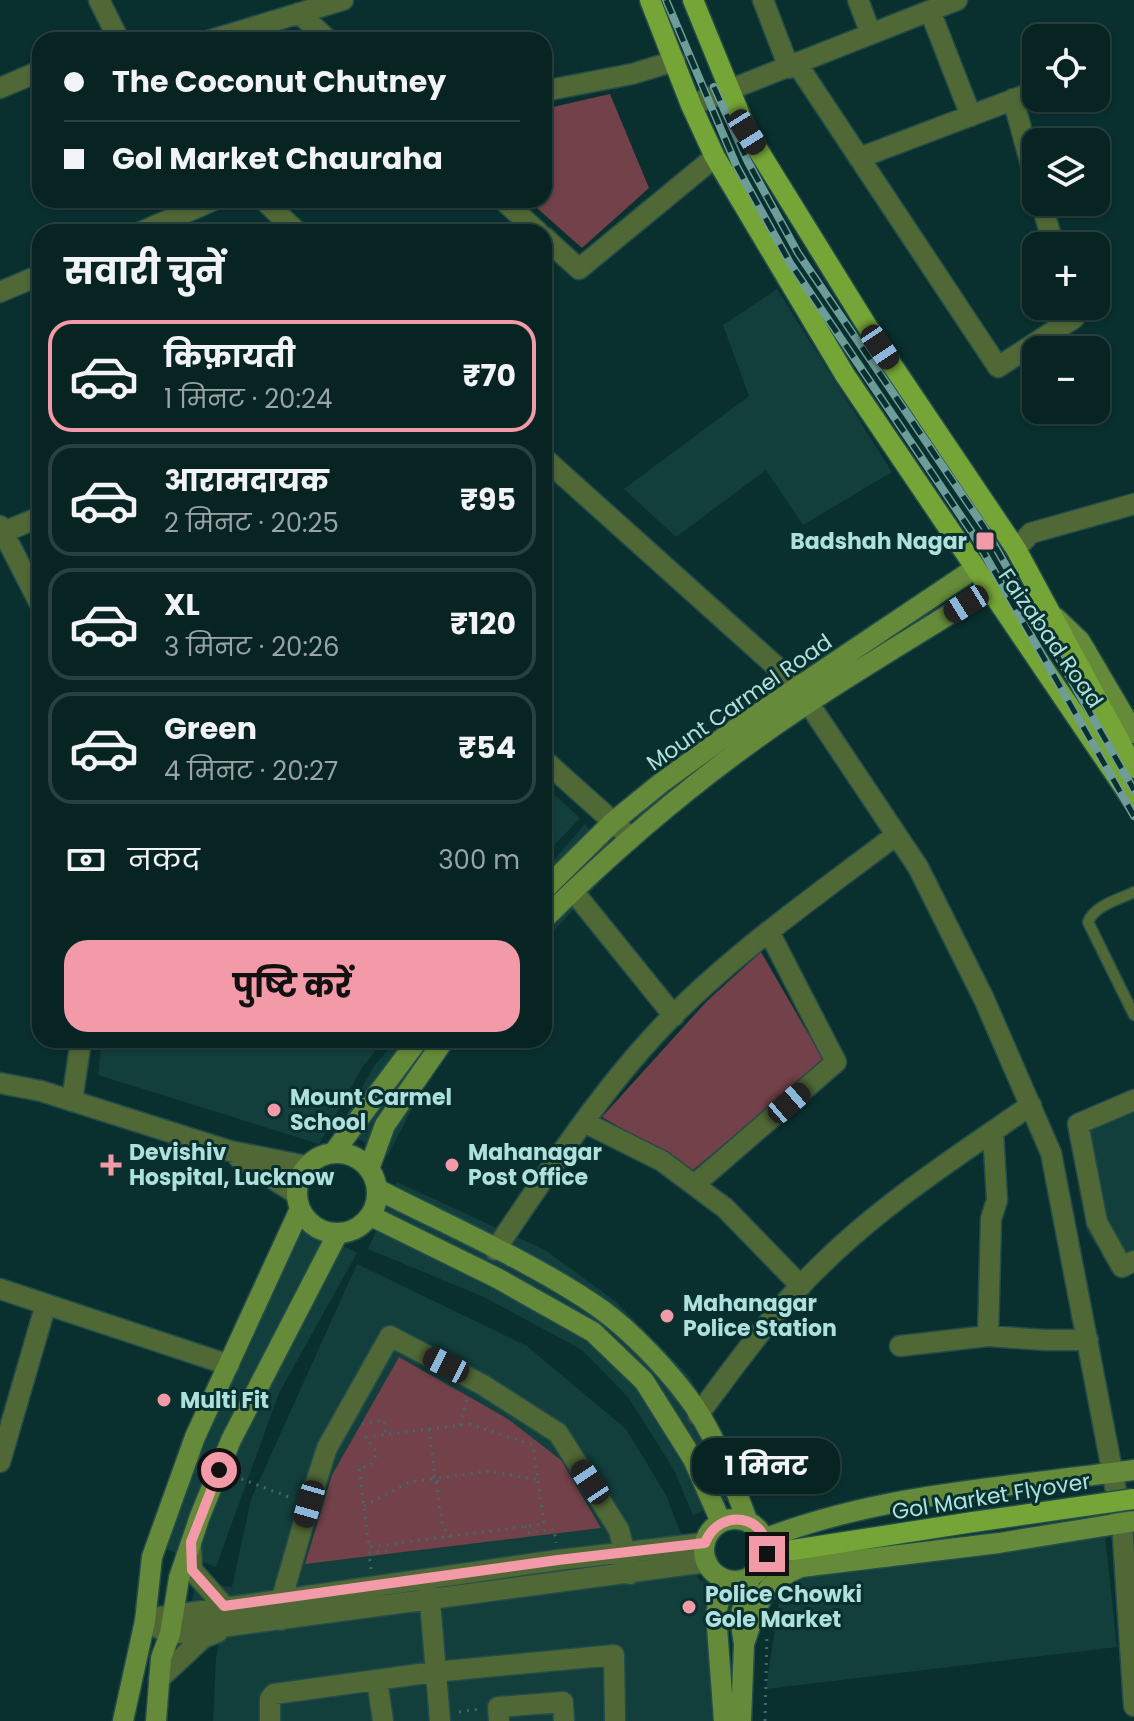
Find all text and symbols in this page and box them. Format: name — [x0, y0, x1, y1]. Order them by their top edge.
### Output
map controls — [1022, 24, 1110, 424]
button: locate — [1022, 24, 1110, 112]
text: The Coconut Chutney — [112, 60, 446, 103]
car — [724, 105, 770, 159]
button: layers — [1022, 128, 1110, 216]
text: Gol Market Chauraha — [112, 137, 443, 180]
button: + — [1022, 232, 1110, 320]
text: सवारी चुनें — [64, 246, 224, 297]
car — [857, 320, 903, 374]
text: किफ़ायती — [164, 335, 295, 378]
button: − — [1022, 336, 1110, 424]
icon: car — [68, 340, 140, 412]
text: ₹70 — [462, 354, 516, 397]
text: 1 मिनट · 20:24 — [164, 381, 332, 417]
text: आरामदायक — [164, 459, 329, 502]
icon: car — [68, 464, 140, 536]
text: ₹95 — [460, 478, 516, 521]
text: 2 मिनट · 20:25 — [164, 505, 339, 541]
place label: Badshah Nagar — [790, 526, 967, 557]
marker: Badshah Nagar — [974, 530, 996, 552]
street label: Faizabad Road — [991, 562, 1110, 714]
car — [939, 581, 993, 627]
text: XL — [164, 583, 200, 626]
icon: car — [68, 588, 140, 660]
text: ₹120 — [450, 602, 516, 645]
street label: Mount Carmel Road — [640, 627, 838, 778]
text: 3 मिनट · 20:26 — [164, 629, 339, 665]
text: Green — [164, 707, 257, 750]
icon: car — [68, 712, 140, 784]
text: ₹54 — [458, 726, 516, 769]
text: 4 मिनट · 20:27 — [164, 753, 338, 789]
icon: cash — [64, 838, 108, 882]
text: नकद — [128, 838, 200, 881]
text: 300 m — [438, 842, 520, 878]
button: पुष्टि करें — [64, 940, 520, 1032]
car — [763, 1078, 815, 1128]
place label: Mount Carmel School — [290, 1082, 452, 1138]
marker: Mount Carmel School — [265, 1101, 283, 1119]
place label: Devishiv Hospital, Lucknow — [129, 1137, 334, 1193]
place label: Mahanagar Post Office — [468, 1137, 602, 1193]
marker: Devishiv Hospital, Lucknow — [100, 1154, 122, 1176]
marker: Mahanagar Post Office — [443, 1156, 461, 1174]
place label: Mahanagar Police Station — [683, 1288, 837, 1344]
marker: Mahanagar Police Station — [658, 1307, 676, 1325]
car — [419, 1343, 473, 1387]
place label: Multi Fit — [180, 1385, 269, 1416]
marker: Multi Fit — [155, 1391, 173, 1409]
callout: 1 मिनट — [693, 1438, 841, 1494]
text: 1 मिनट — [724, 1448, 808, 1484]
route start — [201, 1452, 237, 1488]
car — [567, 1455, 613, 1509]
street label: Gol Market Flyover — [890, 1466, 1093, 1527]
car — [291, 1478, 327, 1530]
route end — [749, 1536, 785, 1572]
place label: Police Chowki Gole Market — [705, 1579, 862, 1635]
marker: Police Chowki Gole Market — [680, 1598, 698, 1616]

